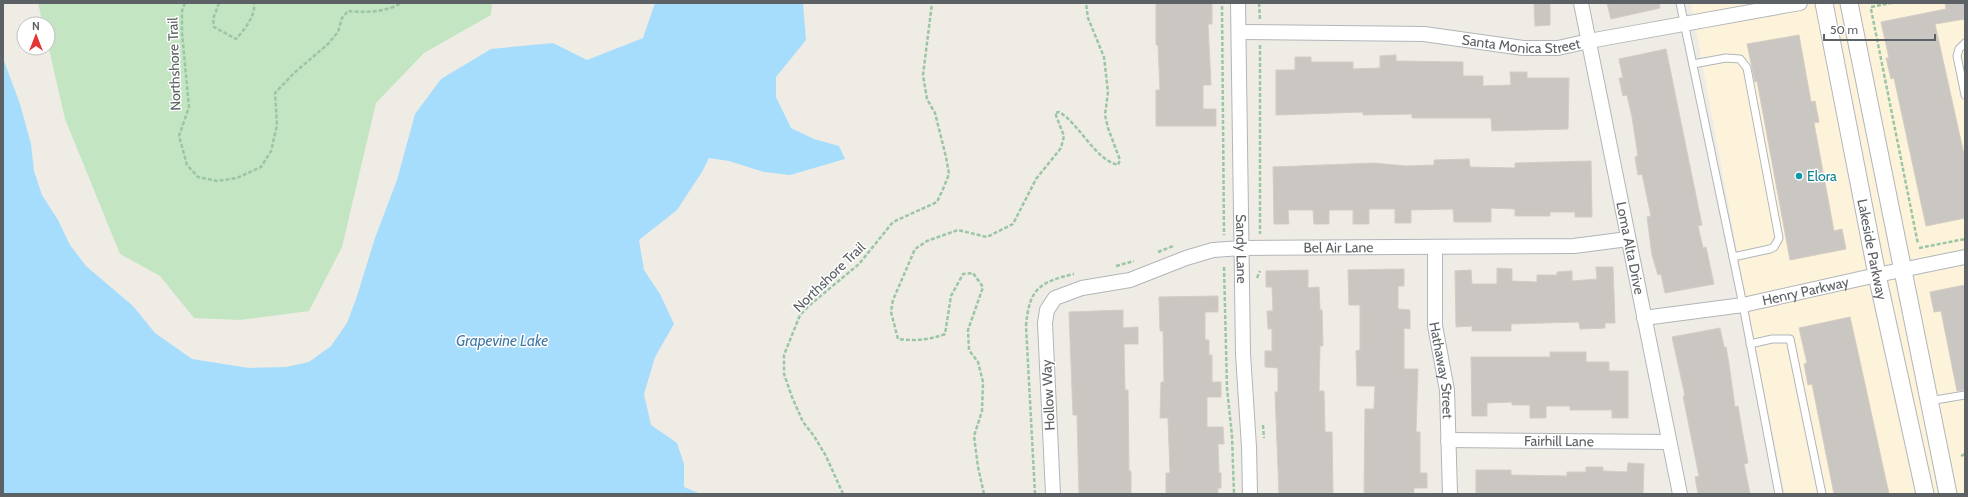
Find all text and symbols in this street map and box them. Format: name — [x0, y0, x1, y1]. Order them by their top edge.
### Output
north arrow — [16, 16, 56, 56]
street label: Northshore Trail — [163, 16, 185, 111]
scale bar — [1824, 16, 1935, 42]
text: N — [32, 19, 40, 33]
text: 50 m — [1830, 22, 1858, 37]
street label: Santa Monica Street — [1461, 30, 1582, 57]
place label: Elora — [1807, 167, 1837, 185]
marker: Elora — [1794, 171, 1804, 181]
street label: Lakeside Parkway — [1853, 197, 1891, 302]
street label: Loma Alta Drive — [1612, 200, 1649, 296]
street label: Sandy Lane — [1232, 214, 1251, 284]
street label: Northshore Trail — [789, 238, 869, 316]
street label: Bel Air Lane — [1303, 238, 1373, 257]
street label: Henry Parkway — [1761, 273, 1851, 309]
street label: Hathaway Street — [1425, 320, 1457, 419]
water label: Grapevine Lake — [456, 332, 548, 350]
street label: Hollow Way — [1037, 359, 1059, 431]
street label: Fairhill Lane — [1524, 432, 1594, 450]

